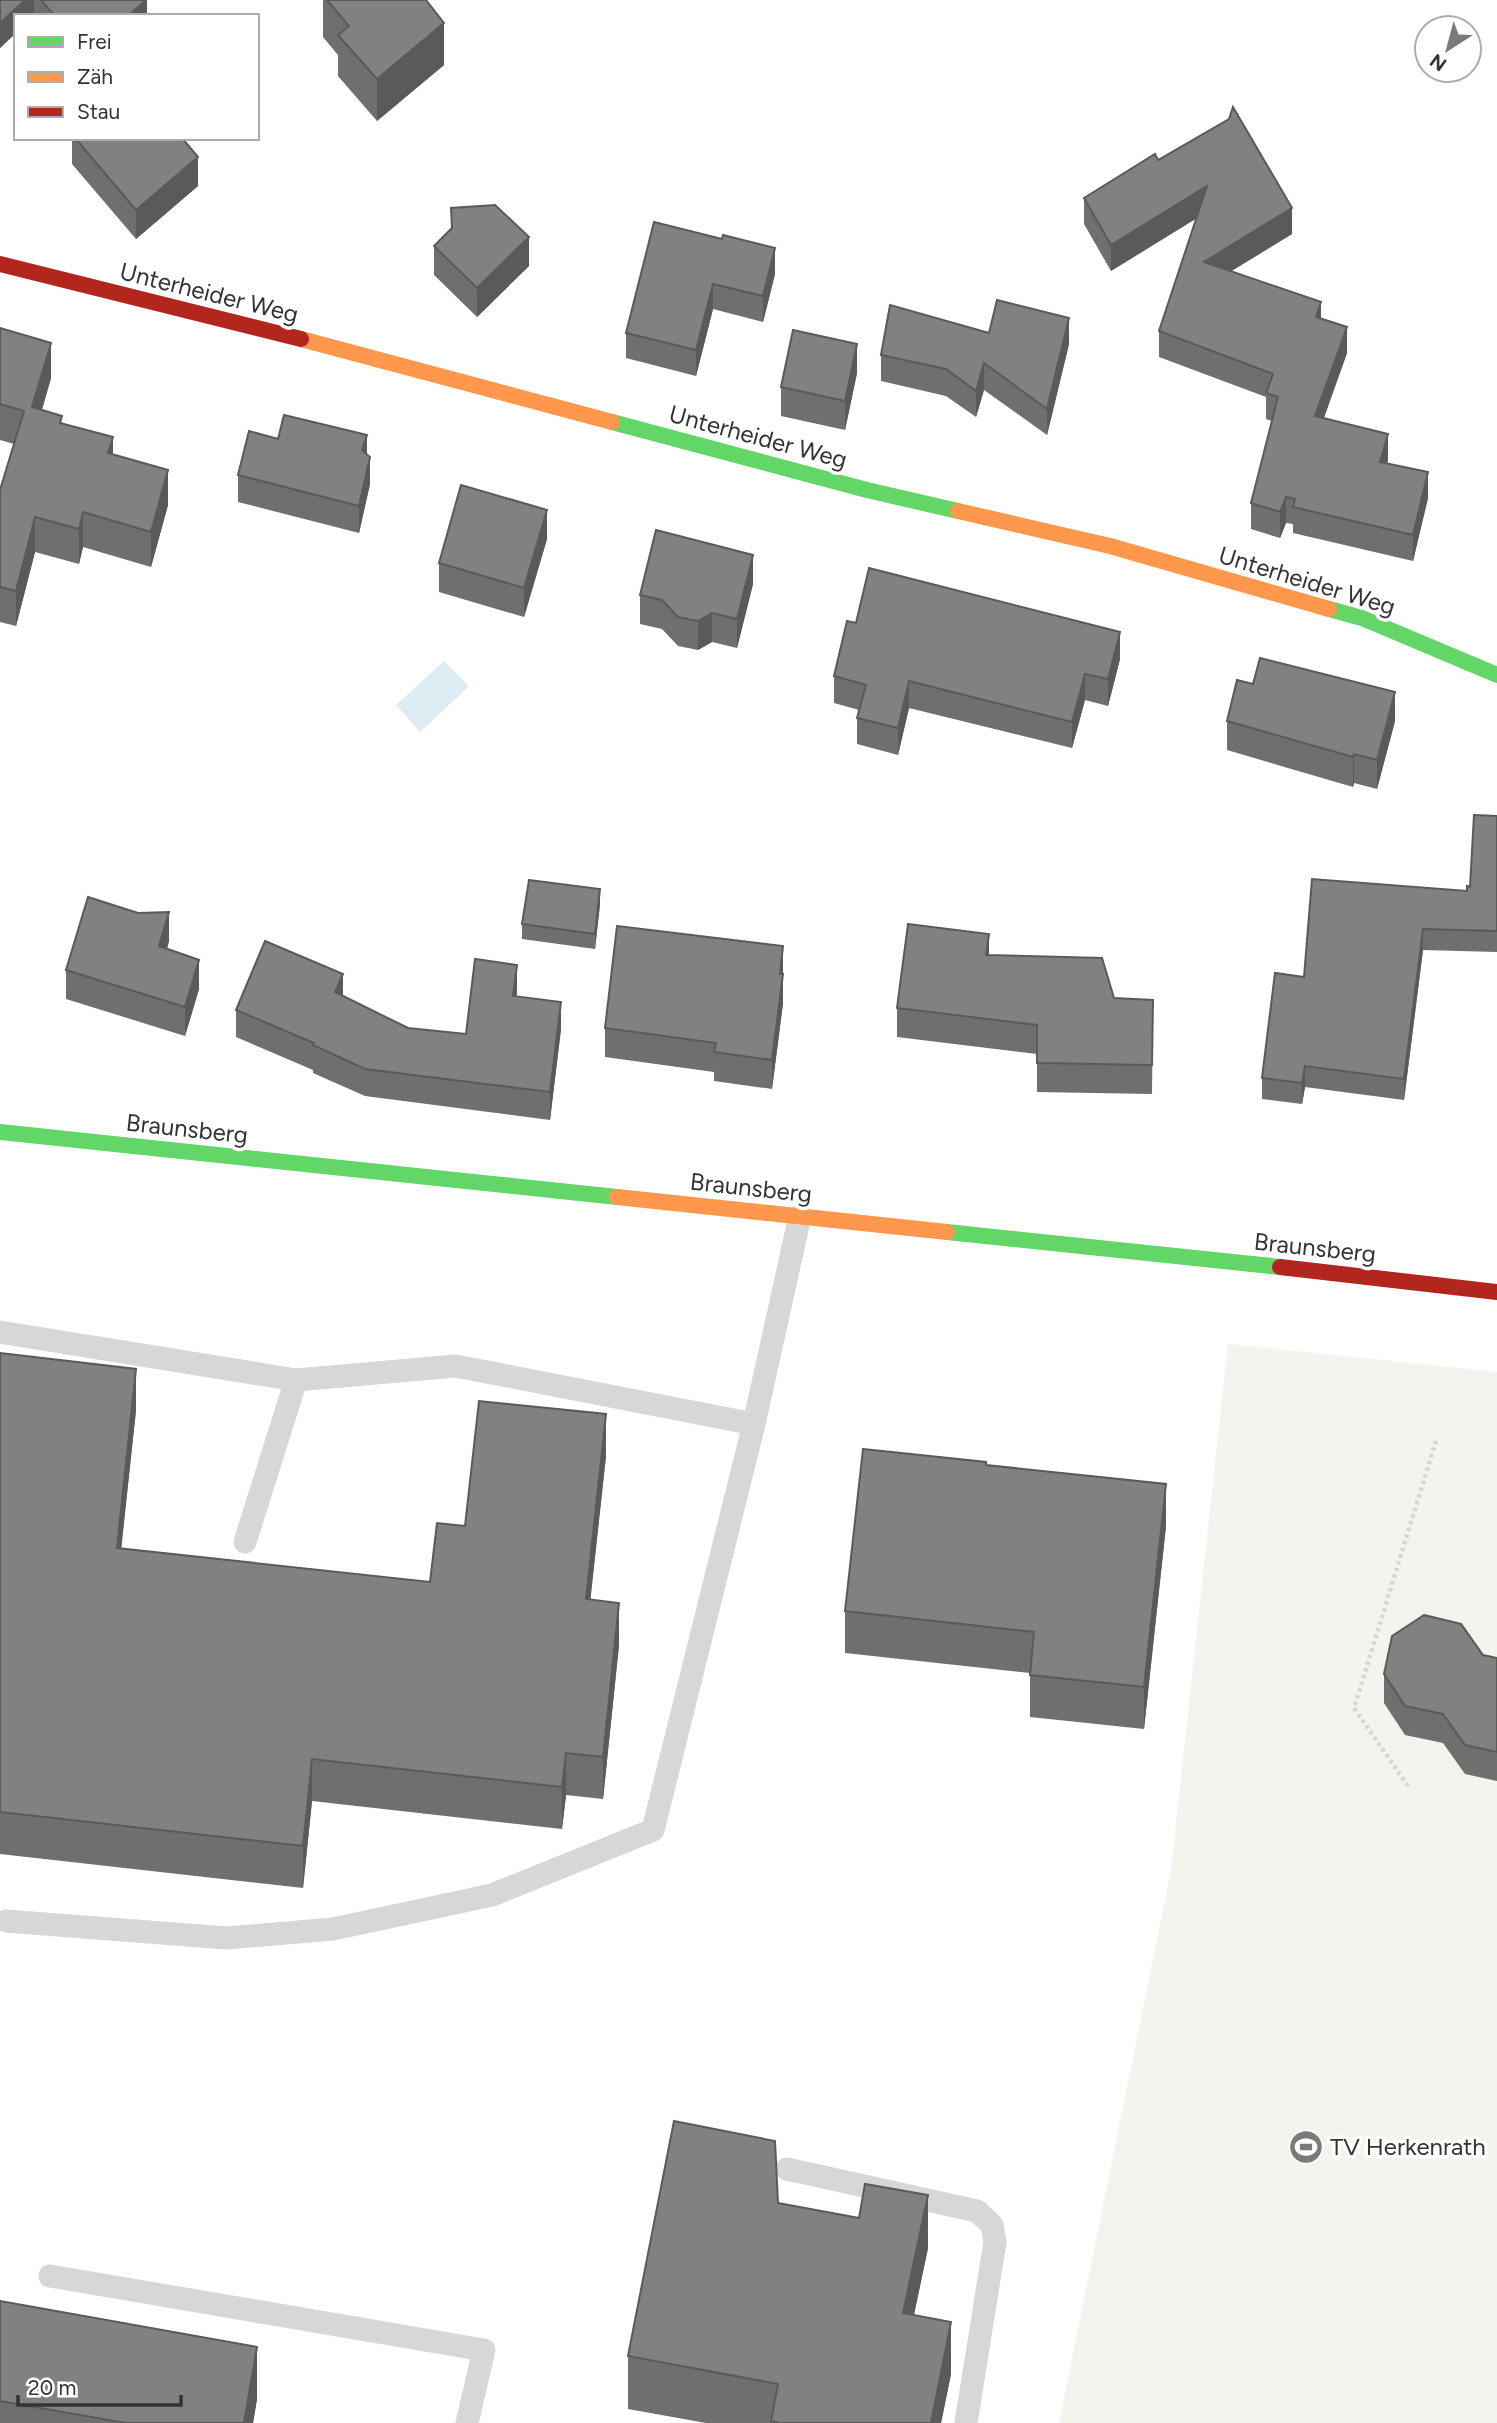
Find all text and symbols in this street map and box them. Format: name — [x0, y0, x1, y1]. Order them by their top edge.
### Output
legend — [14, 14, 259, 140]
north arrow — [1413, 14, 1483, 84]
text: Frei — [77, 29, 112, 54]
text: N — [1426, 49, 1451, 76]
text: Zäh — [77, 64, 113, 89]
text: Stau — [77, 99, 120, 124]
street label: Unterheider Weg — [117, 256, 301, 329]
street label: Unterheider Weg — [666, 399, 850, 474]
street label: Unterheider Weg — [1215, 540, 1399, 621]
street label: Braunsberg — [125, 1108, 249, 1149]
street label: Braunsberg — [689, 1167, 813, 1208]
street label: Braunsberg — [1253, 1227, 1377, 1268]
sports icon: TV Herkenrath — [1287, 2128, 1325, 2166]
place label: TV Herkenrath — [1330, 2132, 1486, 2161]
scale bar — [18, 2364, 180, 2408]
text: 20 m — [28, 2375, 76, 2400]

